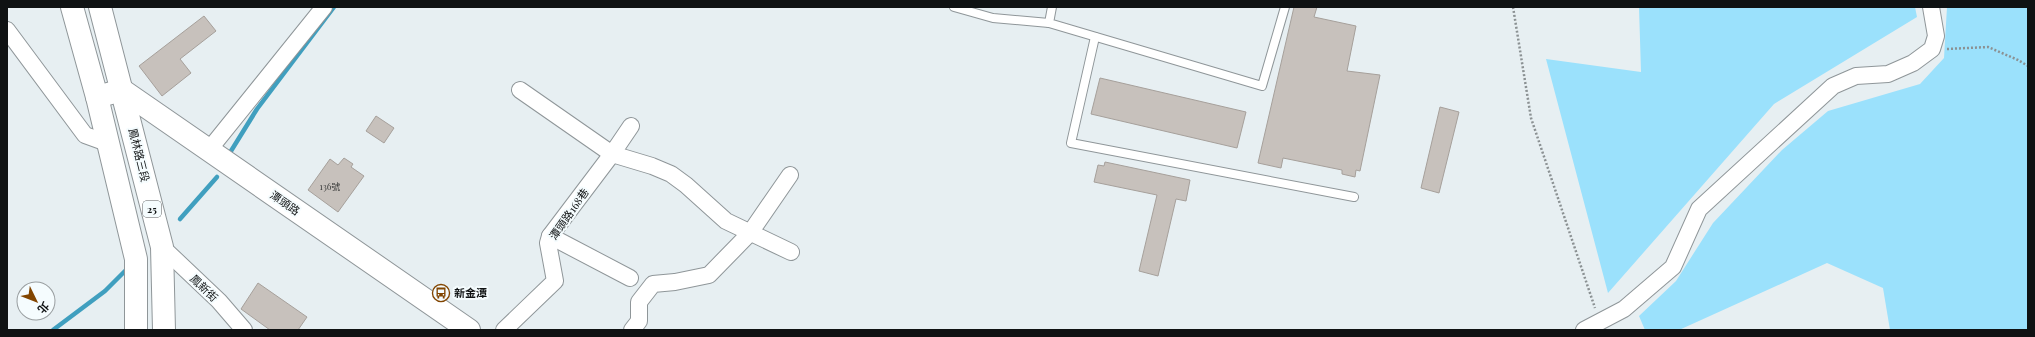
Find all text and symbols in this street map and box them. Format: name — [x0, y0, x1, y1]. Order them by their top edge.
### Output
street label: 鳳林路三段 — [126, 126, 153, 183]
house number: 136號 — [320, 180, 340, 192]
street label: 潭頭路168巷 — [545, 185, 592, 242]
street label: 潭頭路 — [267, 187, 303, 218]
road number: 25 — [143, 201, 161, 217]
street label: 鳳新街 — [187, 271, 221, 304]
north arrow — [16, 281, 56, 321]
bus stop icon: 新金潭 — [431, 283, 451, 303]
place label: 新金潭 — [454, 285, 487, 300]
text: 北 — [34, 299, 53, 317]

